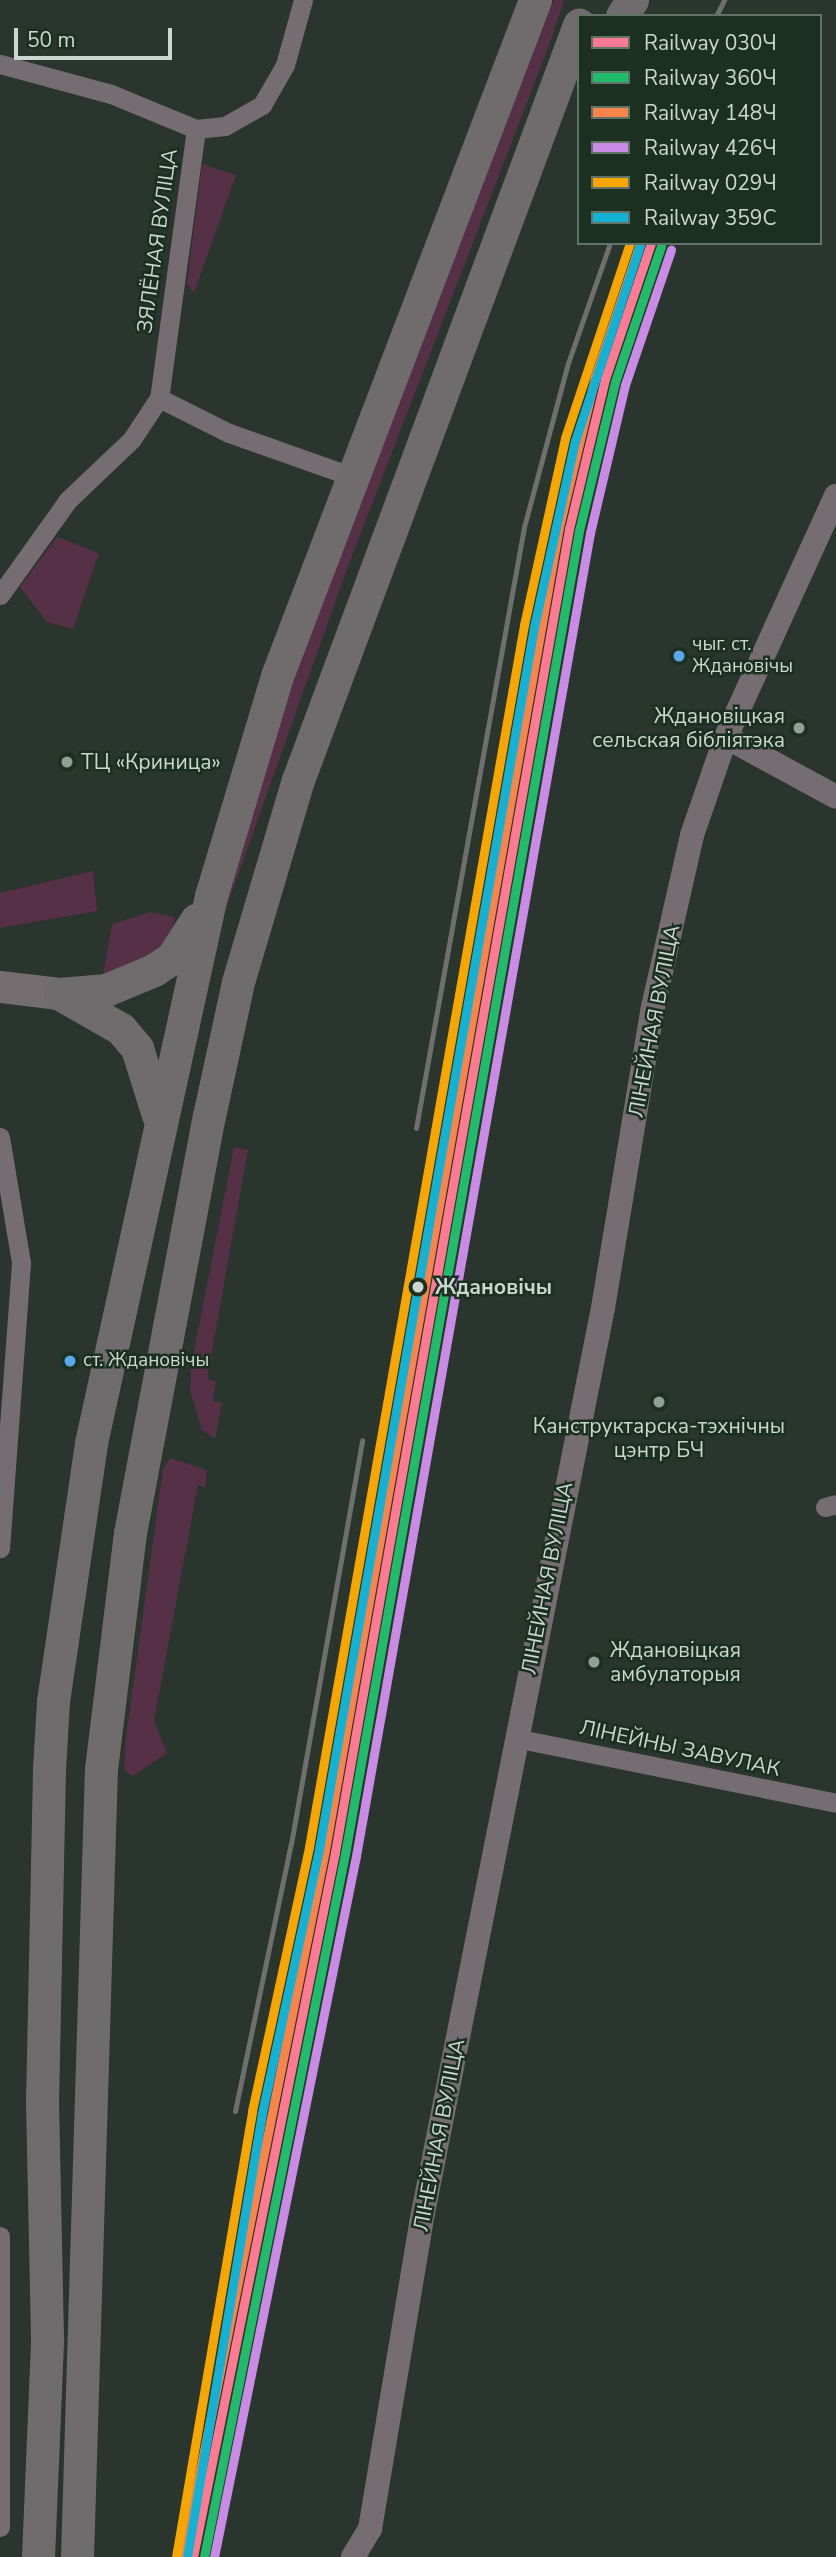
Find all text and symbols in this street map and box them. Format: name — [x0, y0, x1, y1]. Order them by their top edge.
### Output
scale bar — [18, 14, 175, 58]
legend — [577, 14, 822, 245]
text: 50 m — [27, 26, 76, 54]
text: Railway 030Ч — [644, 29, 777, 57]
text: Railway 360Ч — [644, 64, 777, 92]
text: Railway 148Ч — [644, 99, 777, 127]
text: Railway 426Ч — [644, 134, 777, 162]
street label: ЗЯЛЁНАЯ ВУЛІЦА — [132, 147, 182, 335]
text: Railway 029Ч — [644, 169, 777, 197]
text: Railway 359С — [644, 204, 777, 232]
place label: чыг. ст. Ждановічы — [692, 634, 793, 678]
marker: чыг. ст. Ждановічы — [672, 649, 686, 663]
place label: Ждановіцкая сельская бібліятэка — [592, 703, 785, 753]
marker: Ждановіцкая сельская бібліятэка — [791, 720, 807, 736]
place label: ТЦ «Криница» — [81, 749, 221, 775]
marker: ТЦ «Криница» — [59, 754, 75, 770]
street label: ЛІНЕЙНАЯ ВУЛІЦА — [623, 923, 685, 1119]
place label: Ждановічы — [435, 1274, 552, 1300]
marker: Ждановічы — [407, 1276, 429, 1298]
place label: ст. Ждановічы — [83, 1350, 209, 1372]
marker: ст. Ждановічы — [63, 1354, 77, 1368]
marker: Канструктарска-тэхнічны цэнтр БЧ — [651, 1394, 667, 1410]
place label: Канструктарска-тэхнічны цэнтр БЧ — [533, 1413, 785, 1463]
street label: ЛІНЕЙНАЯ ВУЛІЦА — [516, 1480, 578, 1676]
place label: Ждановіцкая амбулаторыя — [610, 1637, 741, 1687]
marker: Ждановіцкая амбулаторыя — [584, 1652, 604, 1672]
street label: ЛІНЕЙНЫ ЗАВУЛАК — [578, 1714, 782, 1782]
street label: ЛІНЕЙНАЯ ВУЛІЦА — [408, 2037, 470, 2233]

